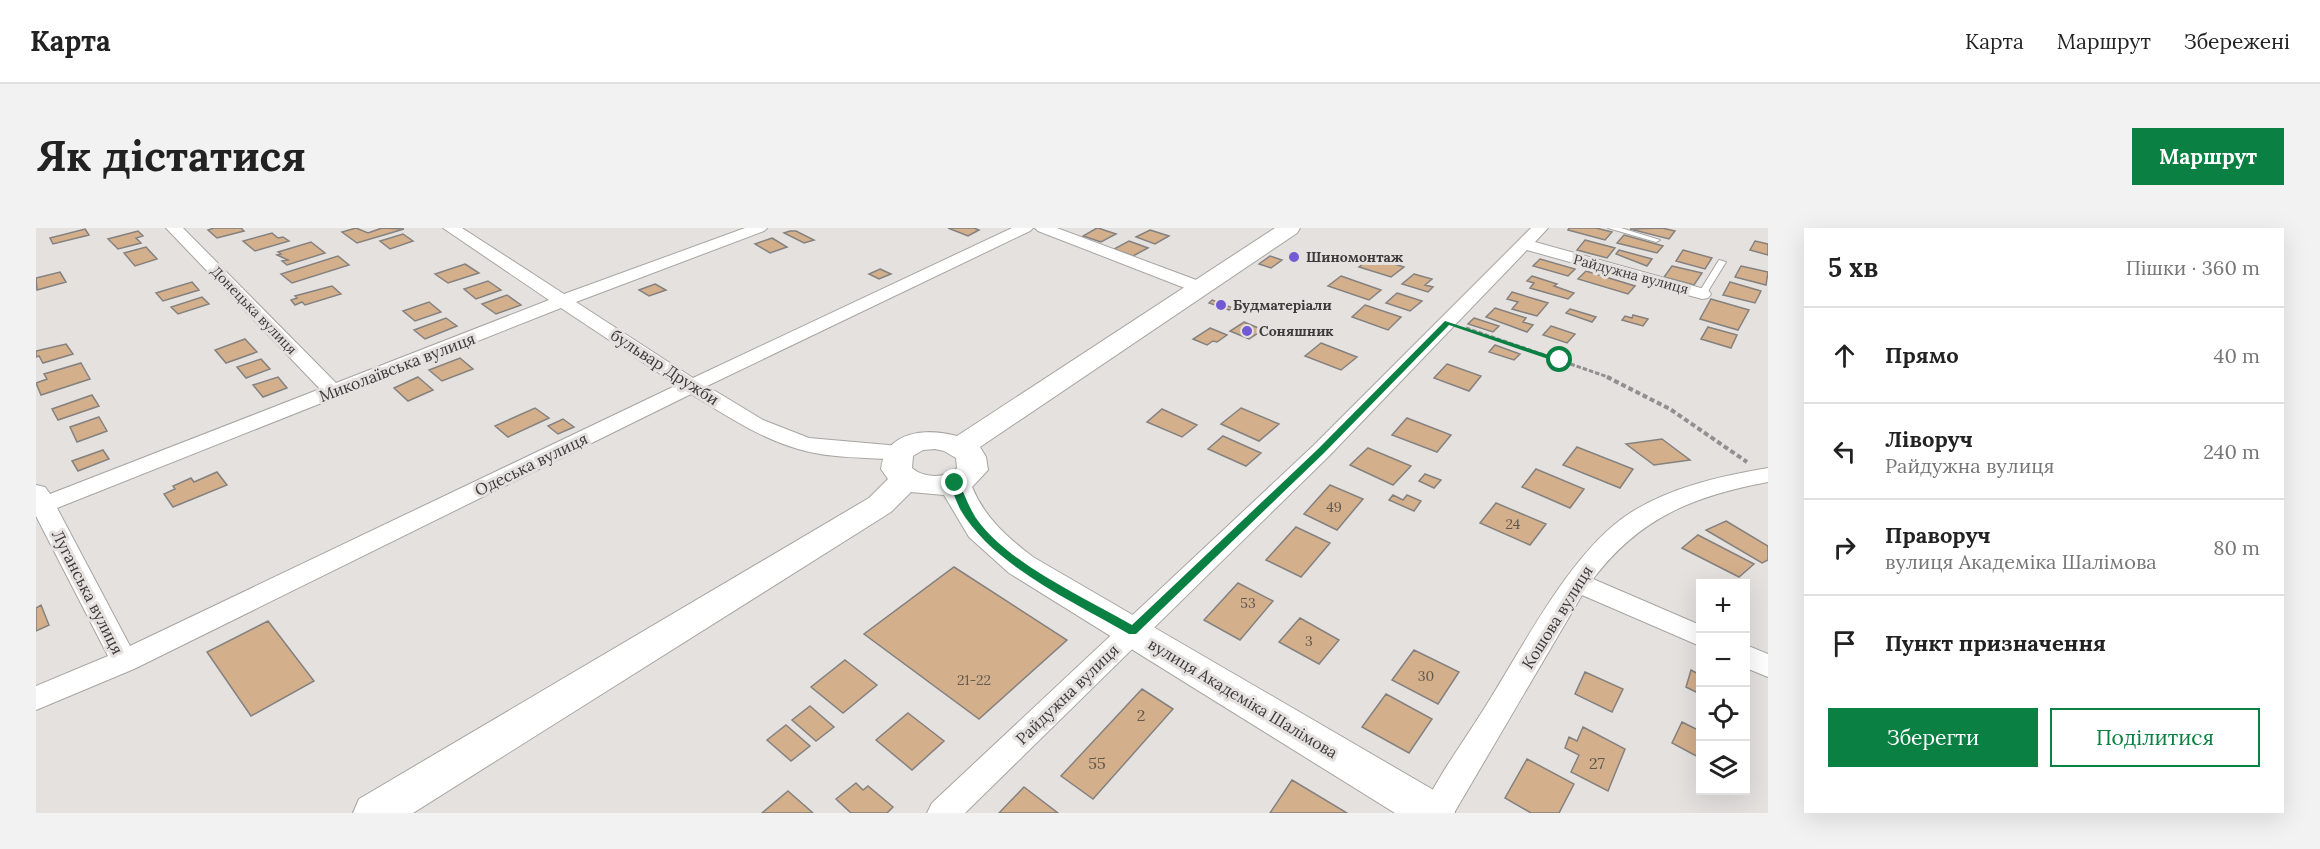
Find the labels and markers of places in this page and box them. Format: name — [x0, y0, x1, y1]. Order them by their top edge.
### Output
place label: Шиномонтаж — [1306, 248, 1404, 266]
marker: Шиномонтаж — [1287, 250, 1301, 264]
place label: Будматеріали — [1233, 296, 1332, 314]
marker: Будматеріали — [1214, 298, 1228, 312]
place label: Соняшник — [1259, 322, 1334, 340]
marker: Соняшник — [1240, 324, 1254, 338]

